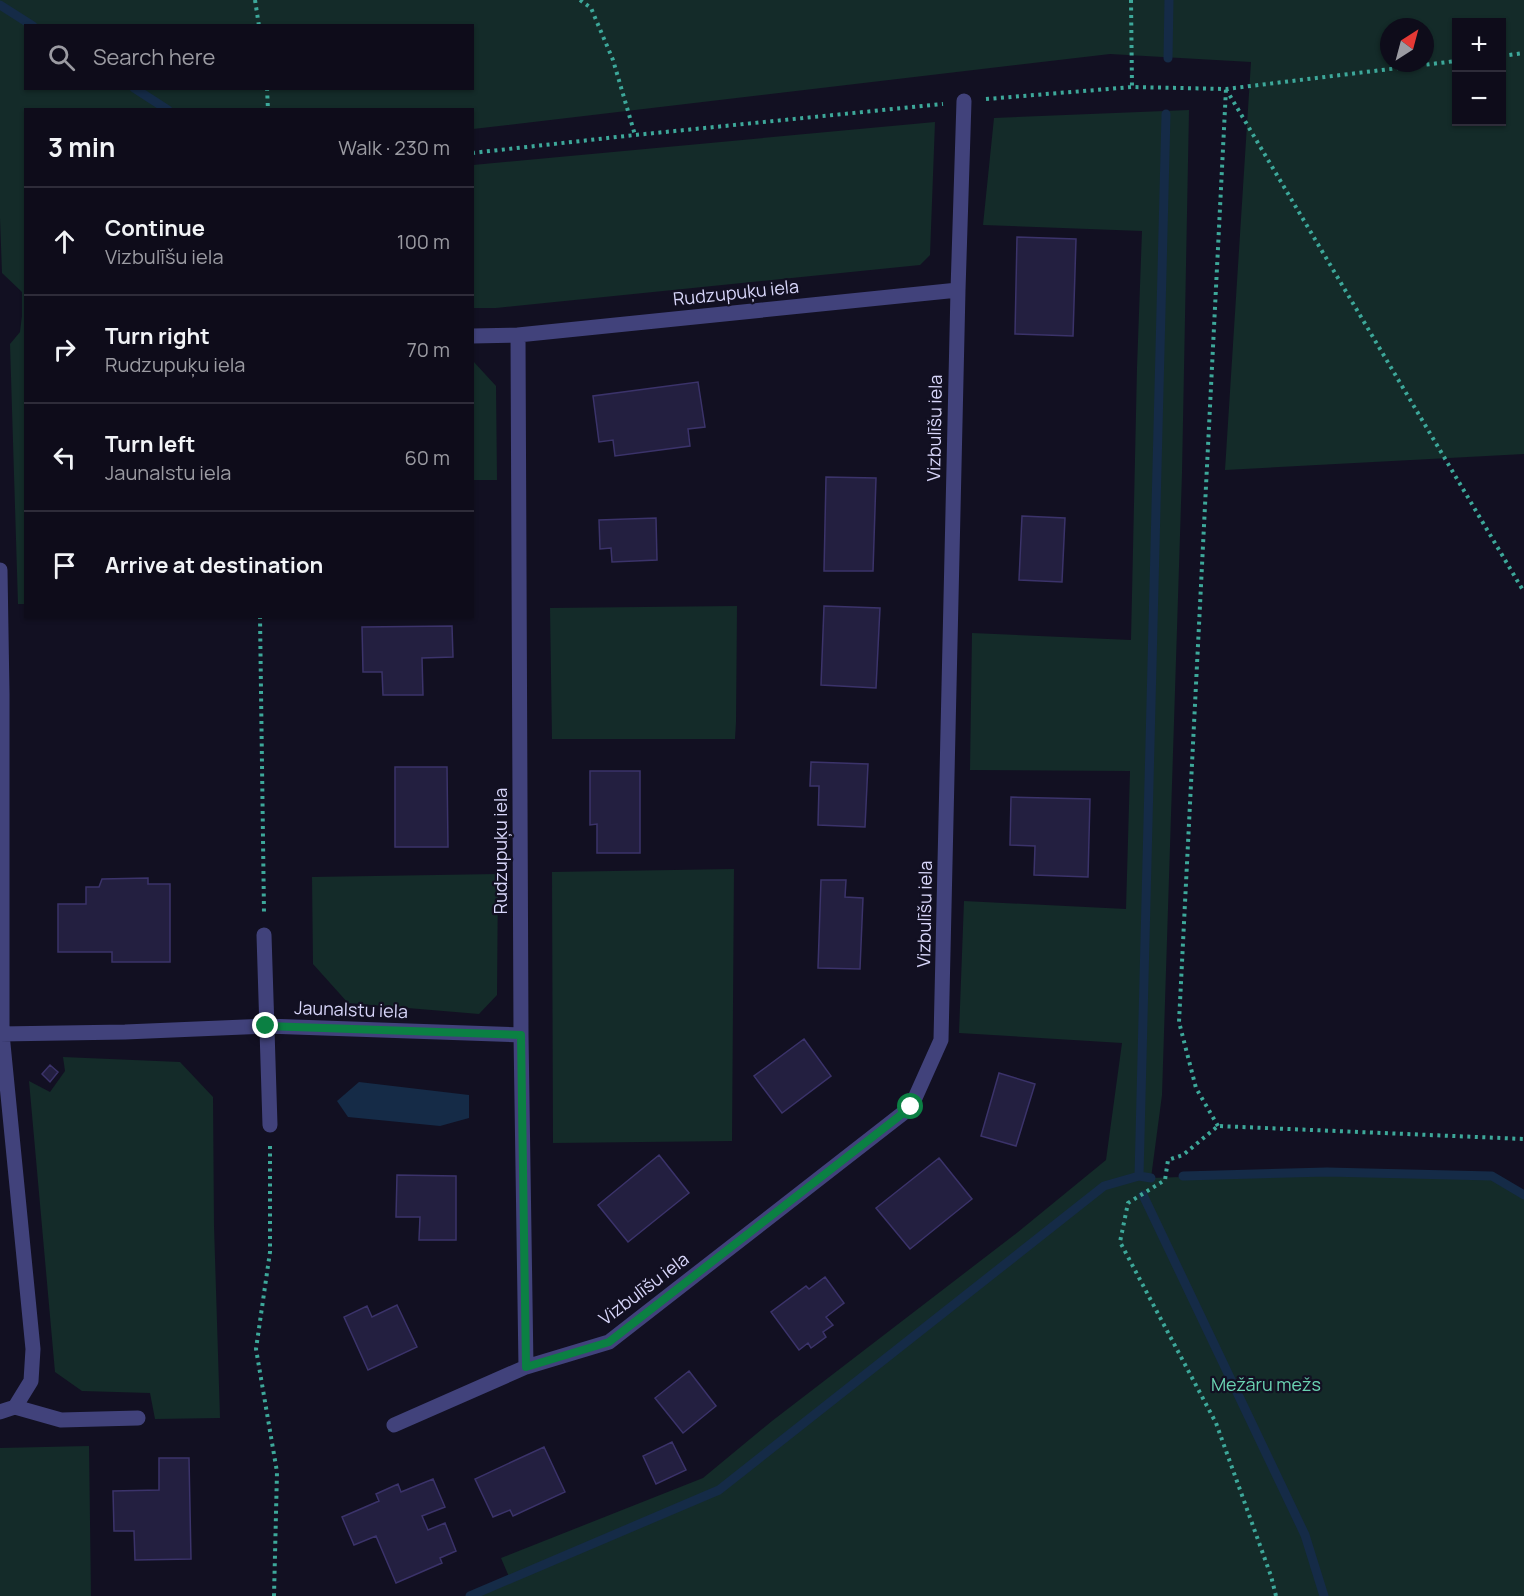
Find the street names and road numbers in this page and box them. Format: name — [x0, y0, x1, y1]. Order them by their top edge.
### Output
street label: Rudzupuķu iela — [672, 273, 800, 311]
street label: Vizbulīšu iela — [921, 374, 947, 482]
street label: Rudzupuķu iela — [488, 788, 512, 914]
street label: Vizbulīšu iela — [911, 860, 937, 968]
street label: Jaunalstu iela — [294, 995, 408, 1023]
street label: Vizbulīšu iela — [594, 1247, 693, 1330]

